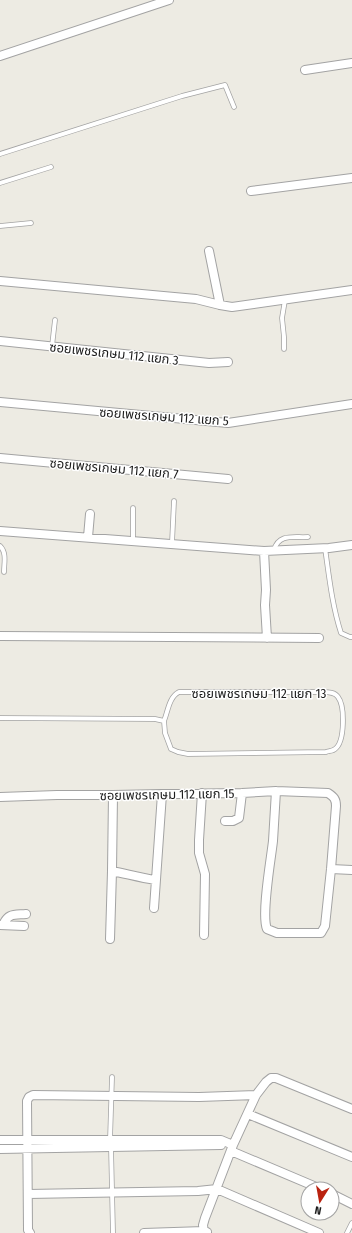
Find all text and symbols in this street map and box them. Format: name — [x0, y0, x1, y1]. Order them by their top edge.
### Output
street label: ซอยเพชรเกษม 112 แยก 3 — [49, 339, 179, 368]
street label: ซอยเพชรเกษม 112 แยก 5 — [99, 404, 229, 429]
street label: ซอยเพชรเกษม 112 แยก 7 — [49, 455, 179, 482]
street label: ซอยเพชรเกษม 112 แยก 13 — [192, 686, 327, 701]
street label: ซอยเพชรเกษม 112 แยก 15 — [99, 786, 235, 803]
north arrow — [300, 1181, 340, 1221]
text: N — [314, 1203, 323, 1217]

